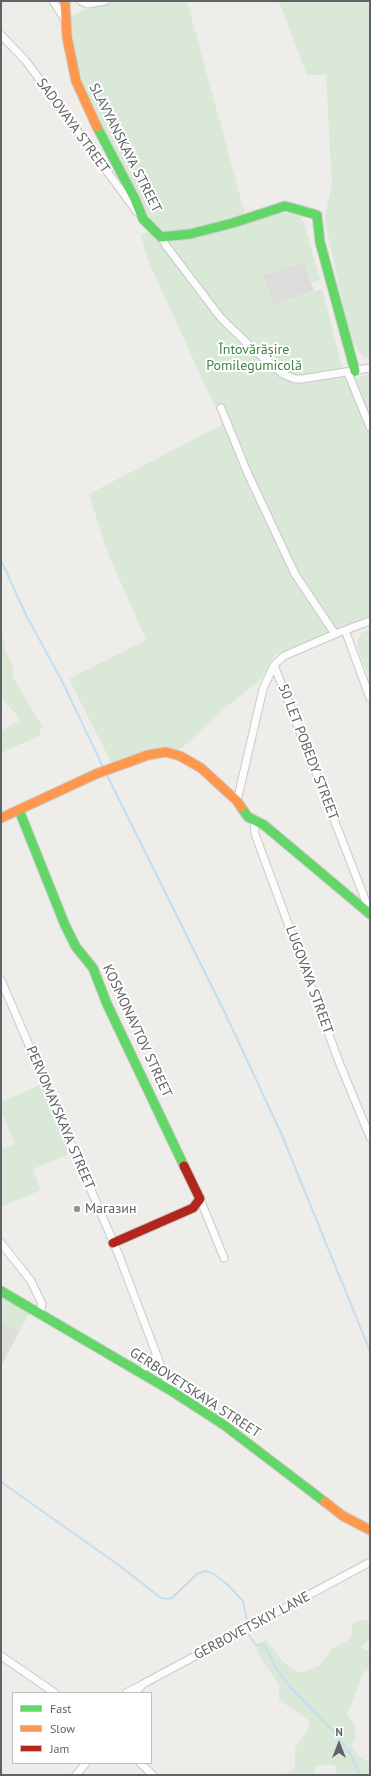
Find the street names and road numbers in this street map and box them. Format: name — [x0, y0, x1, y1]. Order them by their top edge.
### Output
street label: SADOVAYA STREET — [33, 75, 113, 177]
street label: SLAVYANSKAYA STREET — [85, 81, 165, 215]
street label: 50 LET POBEDY STREET — [274, 682, 342, 822]
street label: LUGOVAYA STREET — [282, 924, 336, 1036]
street label: KOSMONAVTOV STREET — [99, 962, 175, 1100]
street label: PERVOMAYSKAYA STREET — [22, 1044, 98, 1192]
street label: GERBOVETSKAYA STREET — [126, 1344, 264, 1442]
street label: GERBOVETSKIY LANE — [191, 1588, 313, 1664]

